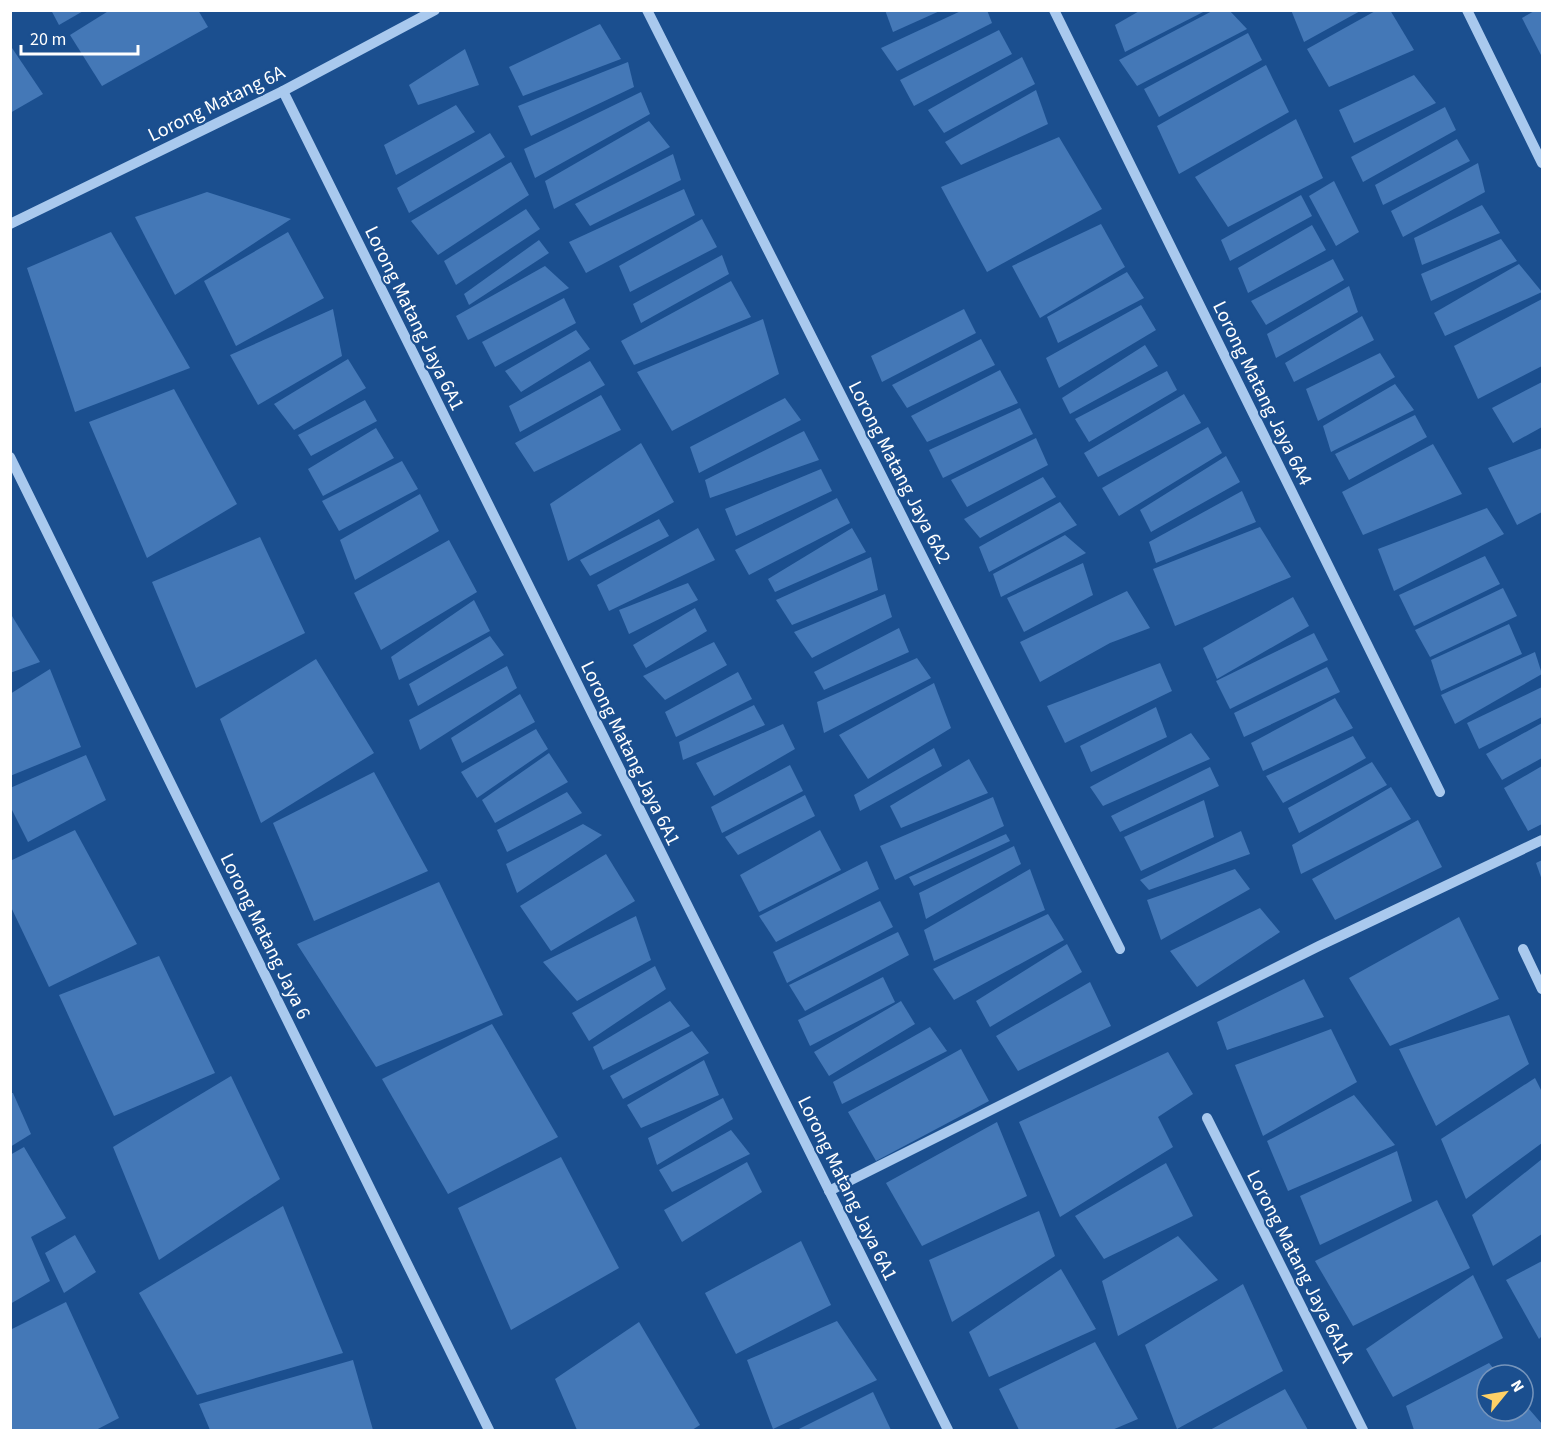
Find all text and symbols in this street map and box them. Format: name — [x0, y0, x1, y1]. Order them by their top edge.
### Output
scale bar — [21, 18, 138, 56]
text: 20 m — [30, 27, 66, 52]
street label: Lorong Matang 6A — [143, 58, 290, 149]
street label: Lorong Matang Jaya 6A1 — [357, 221, 471, 415]
street label: Lorong Matang Jaya 6A4 — [1205, 296, 1319, 490]
street label: Lorong Matang Jaya 6A2 — [841, 376, 957, 569]
street label: Lorong Matang Jaya 6A1 — [573, 656, 687, 850]
street label: Lorong Matang Jaya 6 — [213, 849, 317, 1024]
street label: Lorong Matang Jaya 6A1 — [790, 1091, 904, 1285]
street label: Lorong Matang Jaya 6A1A — [1239, 1165, 1361, 1368]
north arrow — [1475, 1363, 1535, 1423]
text: N — [1505, 1376, 1529, 1396]

